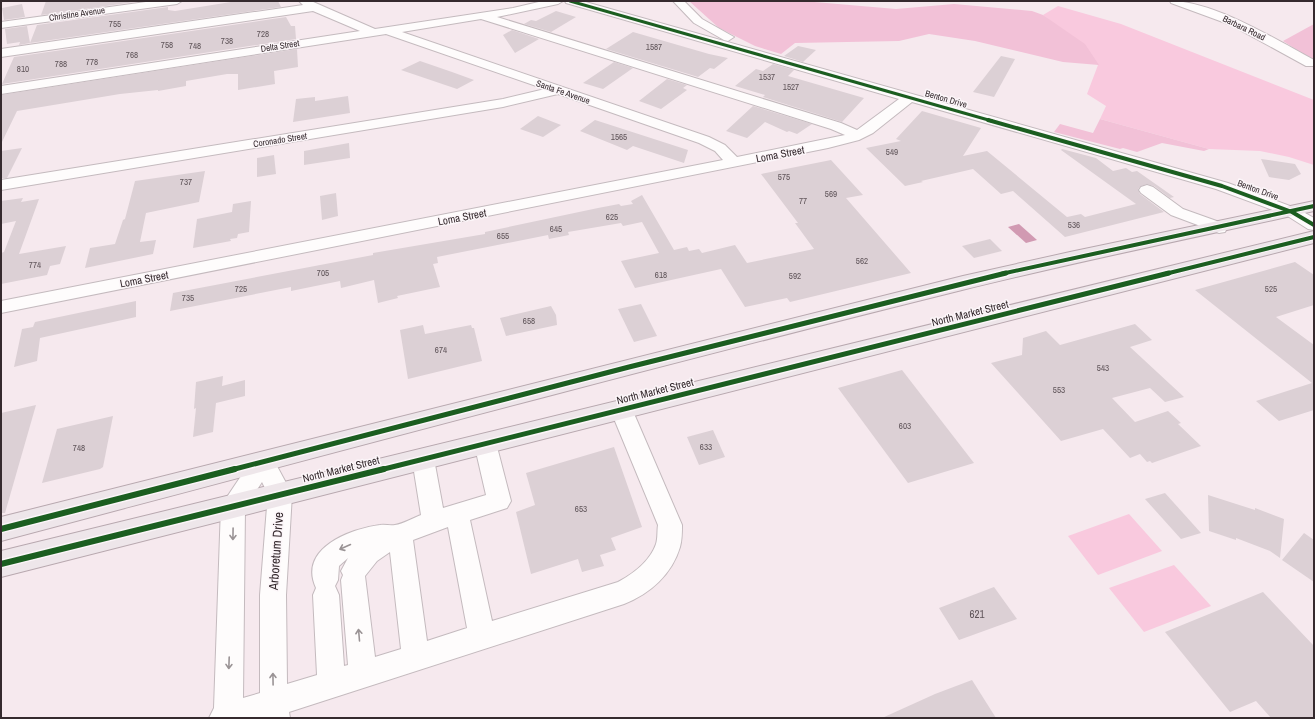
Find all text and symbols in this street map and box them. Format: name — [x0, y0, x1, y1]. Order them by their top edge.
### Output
street label: Christine Avenue — [48, 4, 106, 24]
street label: Barbara Road — [1221, 13, 1267, 43]
house number: 755 — [109, 18, 121, 30]
house number: 728 — [257, 28, 269, 40]
house number: 738 — [221, 35, 233, 47]
street label: Delta Street — [260, 37, 300, 55]
house number: 758 — [161, 39, 173, 51]
house number: 748 — [189, 40, 201, 52]
house number: 1587 — [646, 41, 662, 53]
house number: 768 — [126, 49, 138, 61]
house number: 778 — [86, 56, 98, 68]
house number: 788 — [55, 58, 67, 70]
house number: 810 — [17, 63, 29, 75]
house number: 1537 — [759, 71, 775, 83]
street label: Santa Fe Avenue — [534, 77, 592, 107]
house number: 1527 — [783, 81, 799, 93]
street label: Benton Drive — [924, 87, 968, 111]
street label: Coronado Street — [252, 130, 308, 150]
house number: 1565 — [611, 131, 627, 143]
street label: Loma Street — [755, 142, 806, 166]
house number: 549 — [886, 146, 898, 158]
house number: 575 — [778, 171, 790, 183]
house number: 737 — [180, 176, 192, 188]
street label: Benton Drive — [1236, 177, 1280, 203]
house number: 569 — [825, 188, 837, 200]
house number: 77 — [799, 195, 807, 207]
street label: Loma Street — [437, 205, 488, 229]
house number: 625 — [606, 211, 618, 223]
house number: 536 — [1068, 219, 1080, 231]
house number: 645 — [550, 223, 562, 235]
house number: 655 — [497, 230, 509, 242]
house number: 562 — [856, 255, 868, 267]
house number: 774 — [29, 259, 41, 271]
street label: Loma Street — [119, 267, 170, 291]
house number: 705 — [317, 267, 329, 279]
house number: 618 — [655, 269, 667, 281]
house number: 592 — [789, 270, 801, 282]
house number: 725 — [235, 283, 247, 295]
house number: 525 — [1265, 283, 1277, 295]
house number: 735 — [182, 292, 194, 304]
street label: North Market Street — [930, 297, 1010, 329]
house number: 658 — [523, 315, 535, 327]
house number: 674 — [435, 344, 447, 356]
house number: 543 — [1097, 362, 1109, 374]
street label: North Market Street — [615, 375, 695, 407]
house number: 553 — [1053, 384, 1065, 396]
house number: 603 — [899, 420, 911, 432]
house number: 633 — [700, 441, 712, 453]
house number: 748 — [73, 442, 85, 454]
street label: North Market Street — [301, 453, 381, 485]
house number: 653 — [575, 503, 587, 515]
street label: Arboretum Drive — [265, 511, 287, 592]
one-way arrow — [229, 527, 237, 540]
one-way arrow — [339, 544, 351, 551]
house number: 621 — [969, 607, 985, 621]
one-way arrow — [356, 629, 363, 642]
one-way arrow — [225, 656, 233, 669]
one-way arrow — [269, 673, 277, 686]

